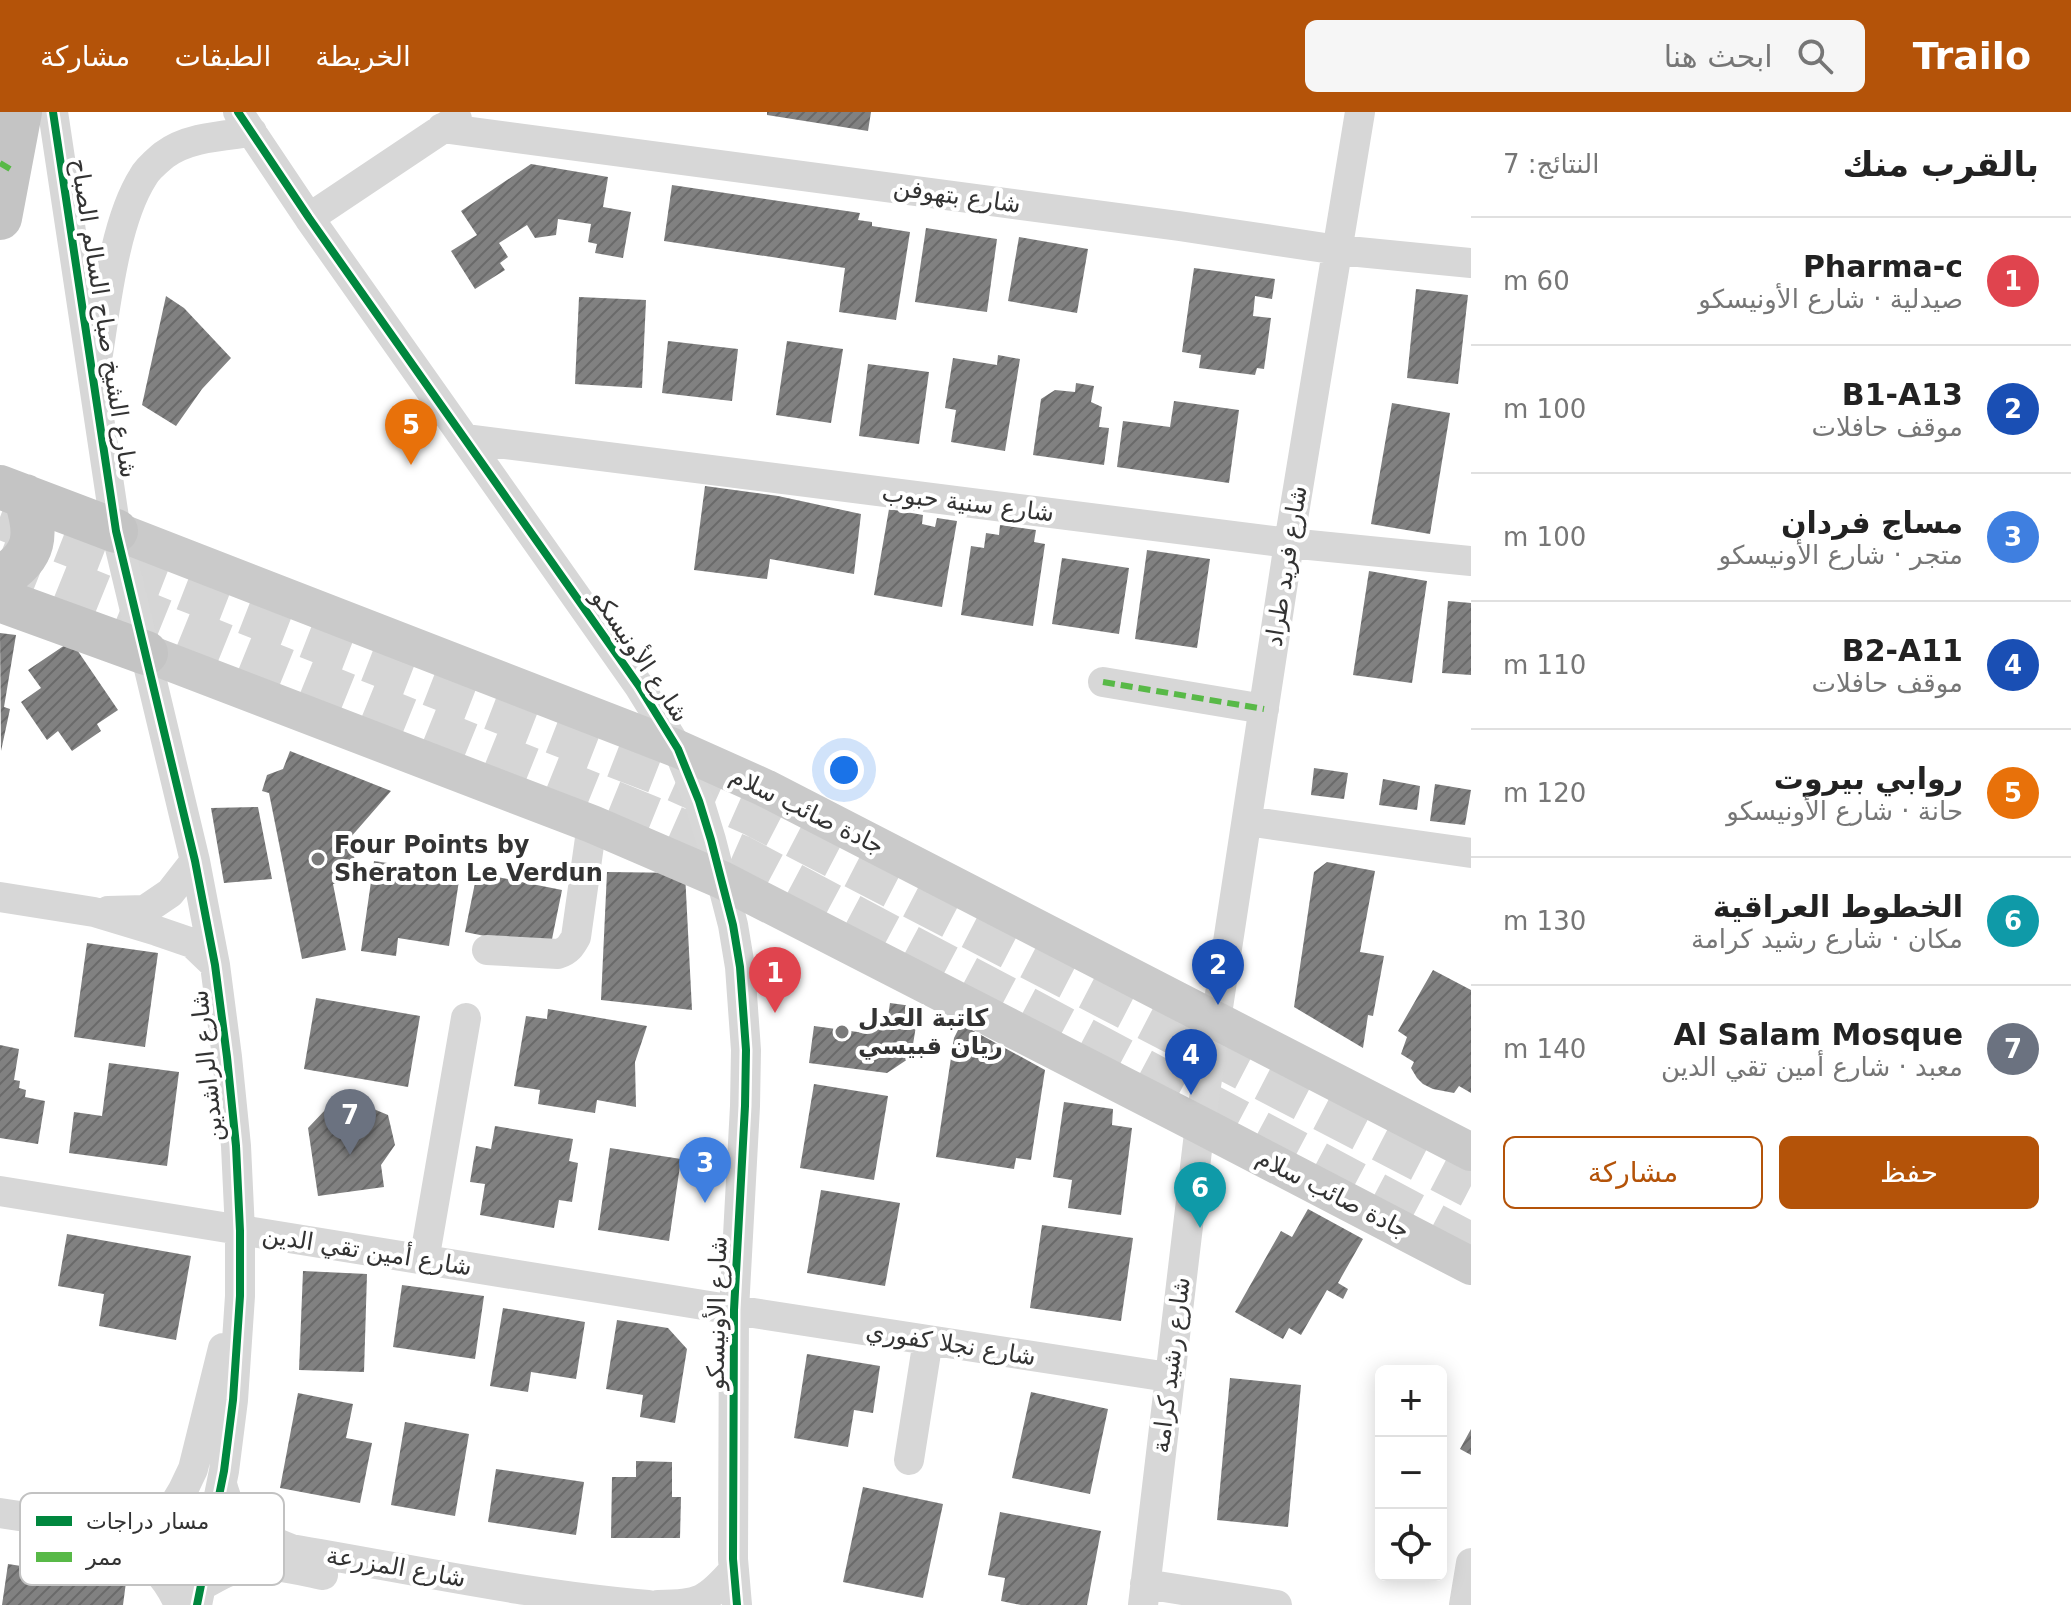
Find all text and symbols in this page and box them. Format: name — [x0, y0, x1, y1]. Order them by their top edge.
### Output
search box — [1305, 20, 1865, 92]
icon: search — [1793, 34, 1837, 78]
text: Trailo — [1913, 34, 2031, 78]
text: ابحث هنا — [1664, 39, 1773, 74]
text: مشاركة — [40, 40, 130, 73]
text: الطبقات — [174, 40, 271, 73]
text: الخريطة — [315, 40, 411, 73]
text: بالقرب منك — [1842, 144, 2039, 184]
text: النتائج: 7 — [1503, 149, 1599, 179]
street label: شارع الشيخ صباح السالم الصباح — [65, 156, 143, 480]
street label: شارع بتهوفن — [892, 173, 1022, 219]
text: Pharma-c — [1803, 249, 1963, 284]
text: 60 m — [1503, 266, 1570, 296]
text: 1 — [2004, 266, 2022, 296]
text: صيدلية · شارع الأونيسكو — [1698, 284, 1963, 314]
text: B1-A13 — [1842, 377, 1963, 412]
text: 100 m — [1503, 394, 1586, 424]
text: 2 — [2004, 394, 2022, 424]
pin: 5 — [385, 399, 437, 465]
text: موقف حافلات — [1812, 412, 1963, 442]
street label: شارع سنية حبوب — [880, 479, 1056, 527]
street label: شارع فريد طراد — [1259, 484, 1313, 648]
text: مساج فردان — [1781, 505, 1963, 540]
text: 100 m — [1503, 522, 1586, 552]
text: 3 — [2004, 522, 2022, 552]
text: متجر · شارع الأونيسكو — [1719, 540, 1963, 570]
street label: شارع الأونيسكو — [585, 583, 695, 728]
text: B2-A11 — [1842, 633, 1963, 668]
text: 110 m — [1503, 650, 1586, 680]
text: 4 — [2004, 650, 2022, 680]
text: موقف حافلات — [1812, 668, 1963, 698]
your location — [824, 750, 864, 790]
text: روابي بيروت — [1774, 761, 1963, 796]
street label: جادة صائب سلام — [725, 762, 889, 860]
text: 120 m — [1503, 778, 1586, 808]
text: 5 — [2004, 778, 2022, 808]
text: حانة · شارع الأونيسكو — [1726, 796, 1963, 826]
place label: Four Points by Sheraton Le Verdun — [334, 831, 603, 887]
marker: Four Points by Sheraton Le Verdun — [309, 850, 327, 868]
text: الخطوط العراقية — [1713, 889, 1963, 924]
text: 130 m — [1503, 906, 1586, 936]
text: 6 — [2004, 906, 2022, 936]
text: مكان · شارع رشيد كرامة — [1691, 924, 1963, 954]
pin: 2 — [1192, 939, 1244, 1005]
pin: 1 — [749, 947, 801, 1013]
street label: شارع الراشدين — [185, 989, 229, 1143]
place label: كاتبة العدل ريان قبيسي — [858, 1004, 1003, 1060]
text: Al Salam Mosque — [1673, 1017, 1963, 1052]
marker: كاتبة العدل ريان قبيسي — [833, 1023, 851, 1041]
pin: 4 — [1165, 1029, 1217, 1095]
text: 140 m — [1503, 1034, 1586, 1064]
text: 7 — [2004, 1034, 2022, 1064]
text: معبد · شارع أمين تقي الدين — [1661, 1052, 1963, 1082]
pin: 7 — [324, 1089, 376, 1155]
button: مشاركة — [1503, 1136, 1763, 1209]
button: حفظ — [1779, 1136, 2039, 1209]
pin: 3 — [679, 1137, 731, 1203]
street label: جادة صائب سلام — [1252, 1143, 1414, 1245]
pin: 6 — [1174, 1162, 1226, 1228]
street label: شارع أمين تقي الدين — [260, 1219, 474, 1281]
street label: شارع الأونيسكو — [701, 1236, 732, 1391]
street label: شارع رشيد كرامة — [1146, 1275, 1196, 1455]
street label: شارع نجلا كفوري — [864, 1317, 1038, 1371]
map controls — [1375, 1365, 1447, 1581]
button: + — [1375, 1365, 1447, 1437]
button: − — [1375, 1437, 1447, 1509]
legend — [20, 1493, 284, 1585]
text: مسار دراجات — [86, 1509, 209, 1534]
button: locate — [1375, 1509, 1447, 1581]
street label: شارع المزرعة — [324, 1541, 468, 1593]
text: ممر — [85, 1545, 123, 1570]

